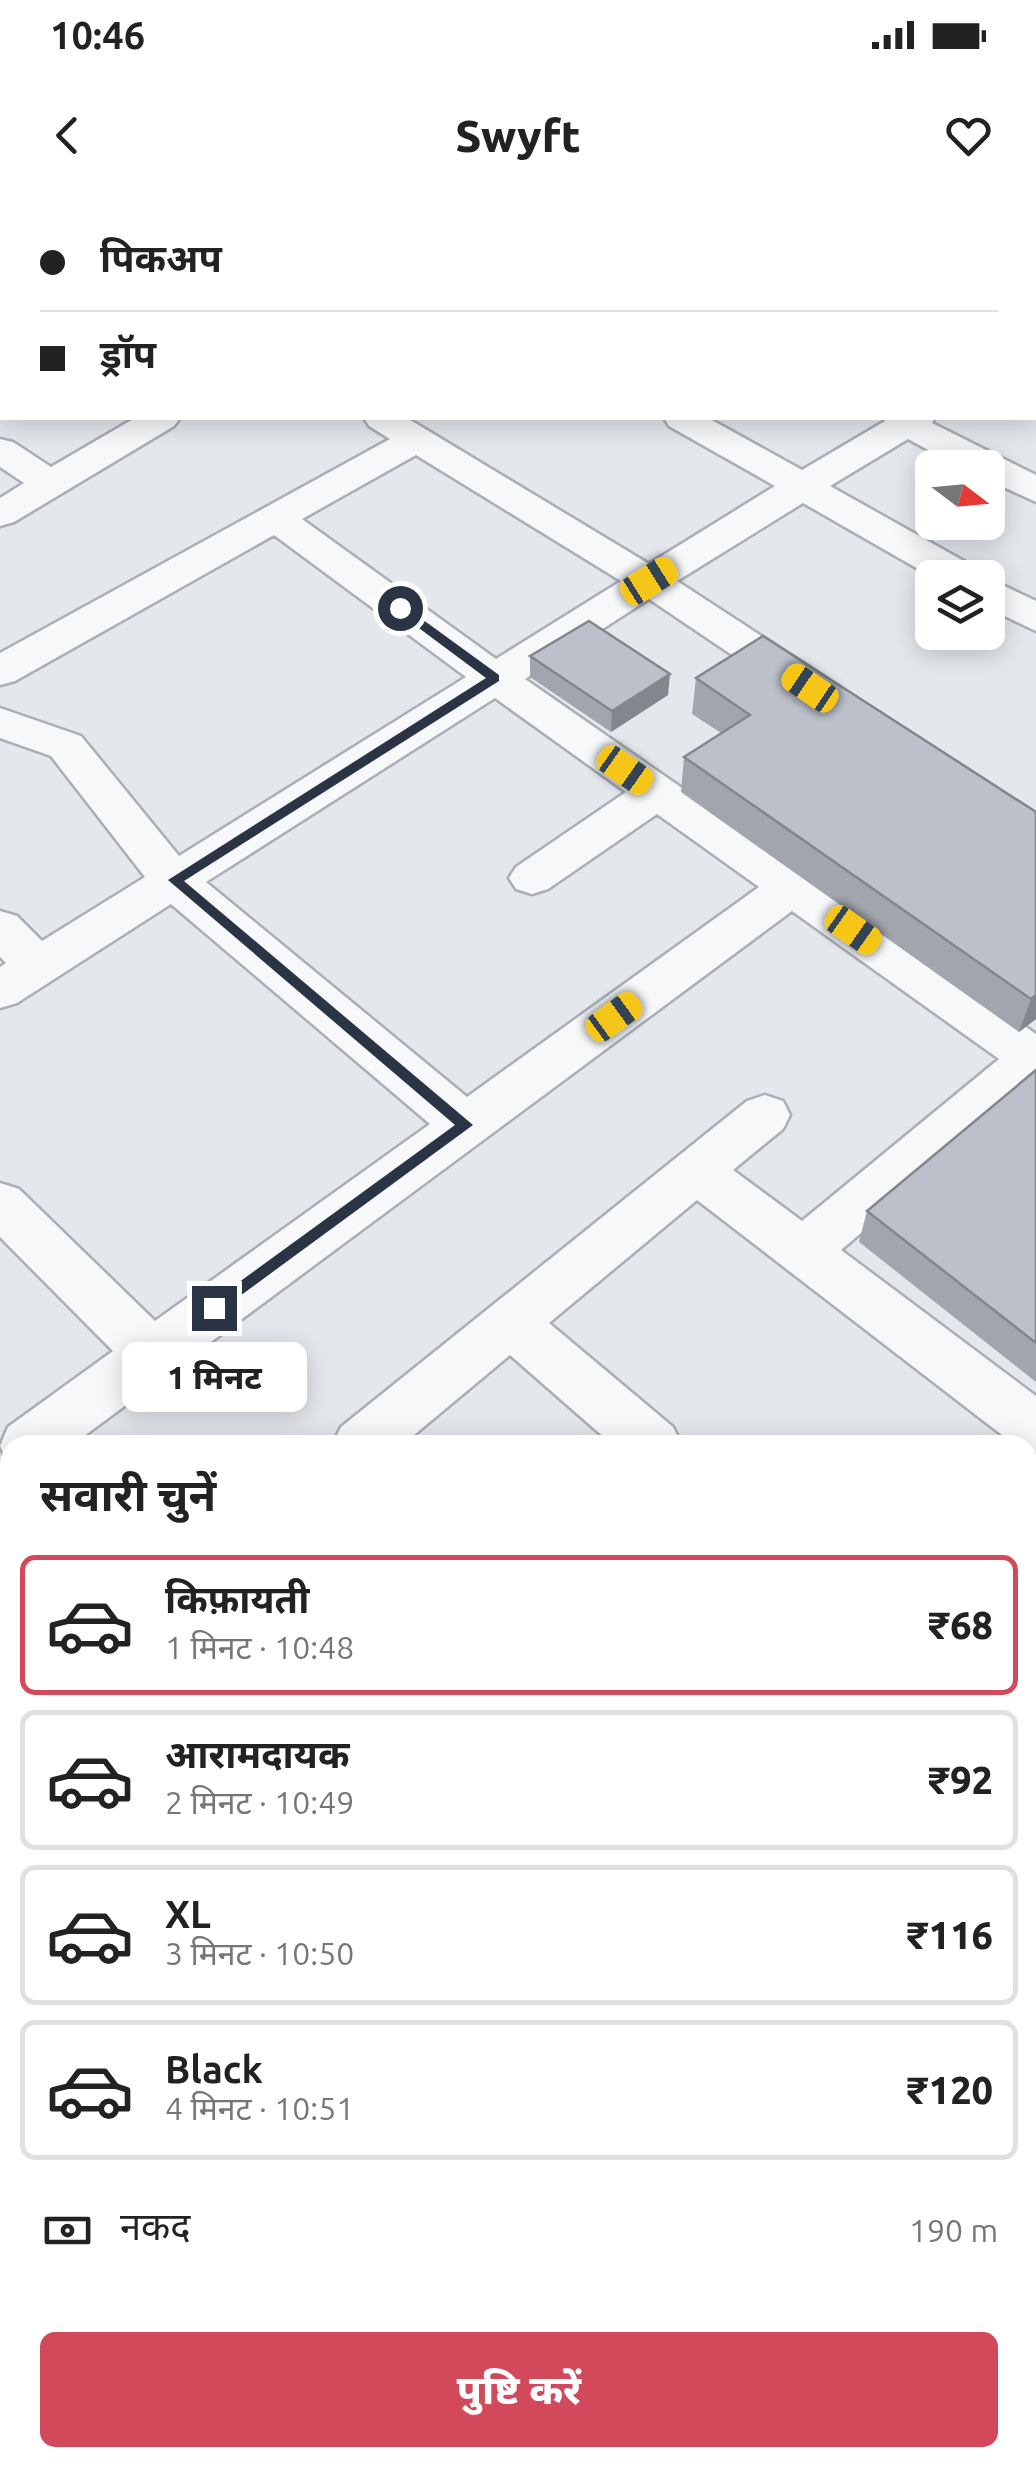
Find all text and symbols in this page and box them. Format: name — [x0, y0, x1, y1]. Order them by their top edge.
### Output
text: 10:46 — [50, 14, 145, 56]
icon: back — [40, 108, 95, 163]
icon: heart — [941, 108, 996, 163]
text: Swyft — [455, 110, 581, 161]
text: पिकअप — [100, 237, 222, 279]
text: ड्रॉप — [100, 333, 156, 375]
north arrow — [915, 450, 1005, 540]
map controls — [915, 450, 1005, 650]
car — [616, 552, 682, 610]
button: layers — [915, 560, 1005, 650]
route start — [378, 586, 423, 631]
car — [777, 659, 843, 717]
car — [592, 741, 658, 799]
car — [820, 901, 886, 959]
car — [581, 987, 647, 1047]
route end — [192, 1286, 237, 1331]
callout: 1 मिनट — [121, 1343, 306, 1413]
text: 1 मिनट — [167, 1359, 262, 1395]
text: सवारी चुनें — [40, 1469, 216, 1520]
text: किफ़ायती — [165, 1578, 309, 1620]
icon: car — [45, 1580, 135, 1670]
text: ₹68 — [929, 1604, 993, 1646]
text: 1 मिनट · 10:48 — [165, 1629, 354, 1665]
text: आरामदायक — [165, 1733, 349, 1775]
icon: car — [45, 1735, 135, 1825]
text: ₹92 — [929, 1759, 993, 1801]
text: 2 मिनट · 10:49 — [165, 1784, 354, 1820]
icon: car — [45, 1890, 135, 1980]
text: XL — [165, 1893, 211, 1935]
text: ₹116 — [907, 1914, 993, 1956]
text: 3 मिनट · 10:50 — [165, 1935, 354, 1971]
icon: car — [45, 2045, 135, 2135]
text: Black — [165, 2048, 263, 2090]
text: ₹120 — [907, 2069, 993, 2111]
text: 4 मिनट · 10:51 — [165, 2090, 354, 2126]
icon: cash — [40, 2203, 95, 2258]
text: नकद — [120, 2205, 190, 2247]
text: 190 m — [909, 2212, 998, 2248]
button: पुष्टि करें — [40, 2332, 998, 2447]

